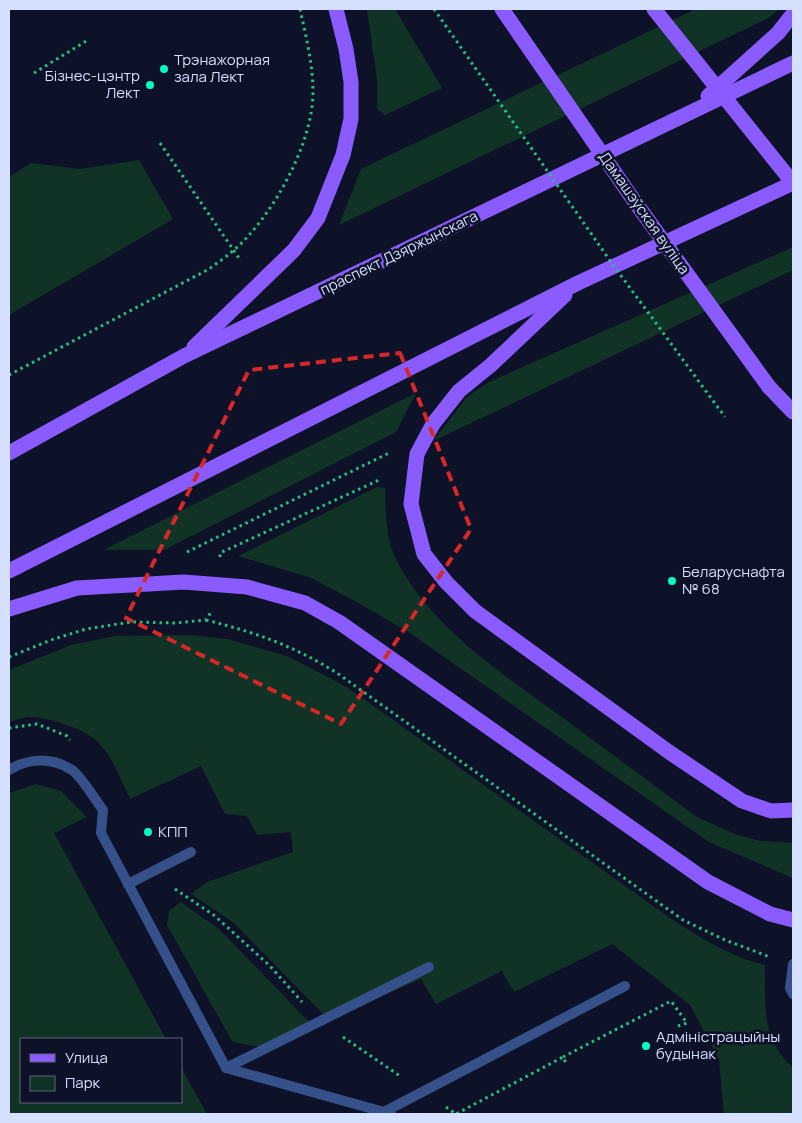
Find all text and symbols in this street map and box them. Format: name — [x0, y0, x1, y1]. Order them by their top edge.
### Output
place label: Трэнажорная зала Лект — [174, 49, 270, 87]
marker: Трэнажорная зала Лект — [158, 63, 170, 75]
place label: Бізнес-цэнтр Лект — [45, 65, 140, 103]
marker: Бізнес-цэнтр Лект — [144, 79, 156, 91]
street label: Дамашэўская вуліца — [594, 147, 695, 278]
street label: праспект Дзяржынскага — [316, 205, 481, 300]
place label: Беларуснафта № 68 — [682, 561, 785, 599]
marker: Беларуснафта № 68 — [666, 575, 678, 587]
place label: КПП — [158, 821, 188, 842]
marker: КПП — [142, 826, 154, 838]
place label: Адміністрацыйны будынак — [656, 1026, 780, 1064]
legend — [20, 1038, 182, 1103]
marker: Адміністрацыйны будынак — [640, 1040, 652, 1052]
text: Улица — [65, 1047, 108, 1068]
text: Парк — [65, 1072, 101, 1093]

